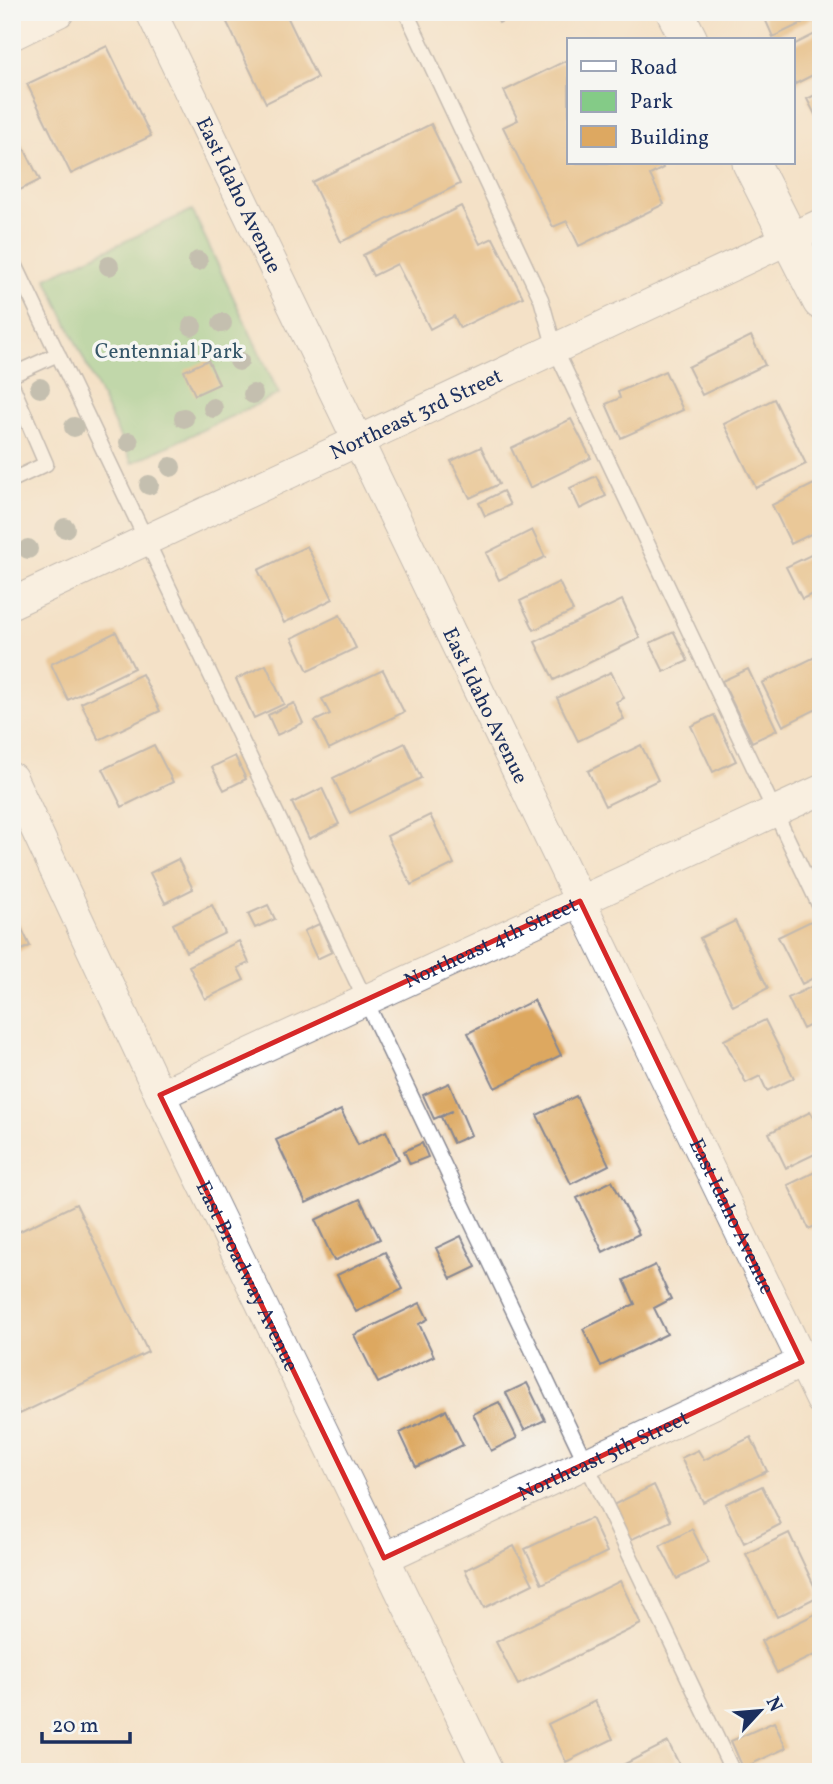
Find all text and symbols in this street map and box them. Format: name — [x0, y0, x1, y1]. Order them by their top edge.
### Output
legend — [567, 38, 794, 164]
text: Road — [630, 54, 677, 83]
text: Park — [630, 88, 673, 117]
street label: East Idaho Avenue — [188, 113, 288, 278]
text: Building — [630, 124, 709, 153]
park label: Centennial Park — [95, 338, 244, 367]
street label: Northeast 3rd Street — [326, 362, 507, 468]
street label: East Idaho Avenue — [434, 623, 534, 789]
street label: Northeast 4th Street — [400, 891, 583, 996]
street label: East Idaho Avenue — [681, 1134, 781, 1300]
street label: East Broadway Avenue — [188, 1176, 305, 1377]
street label: Northeast 5th Street — [514, 1404, 694, 1509]
north arrow — [724, 1676, 794, 1746]
text: N — [759, 1693, 788, 1717]
scale bar — [42, 1700, 130, 1744]
text: 20 m — [52, 1712, 98, 1741]

